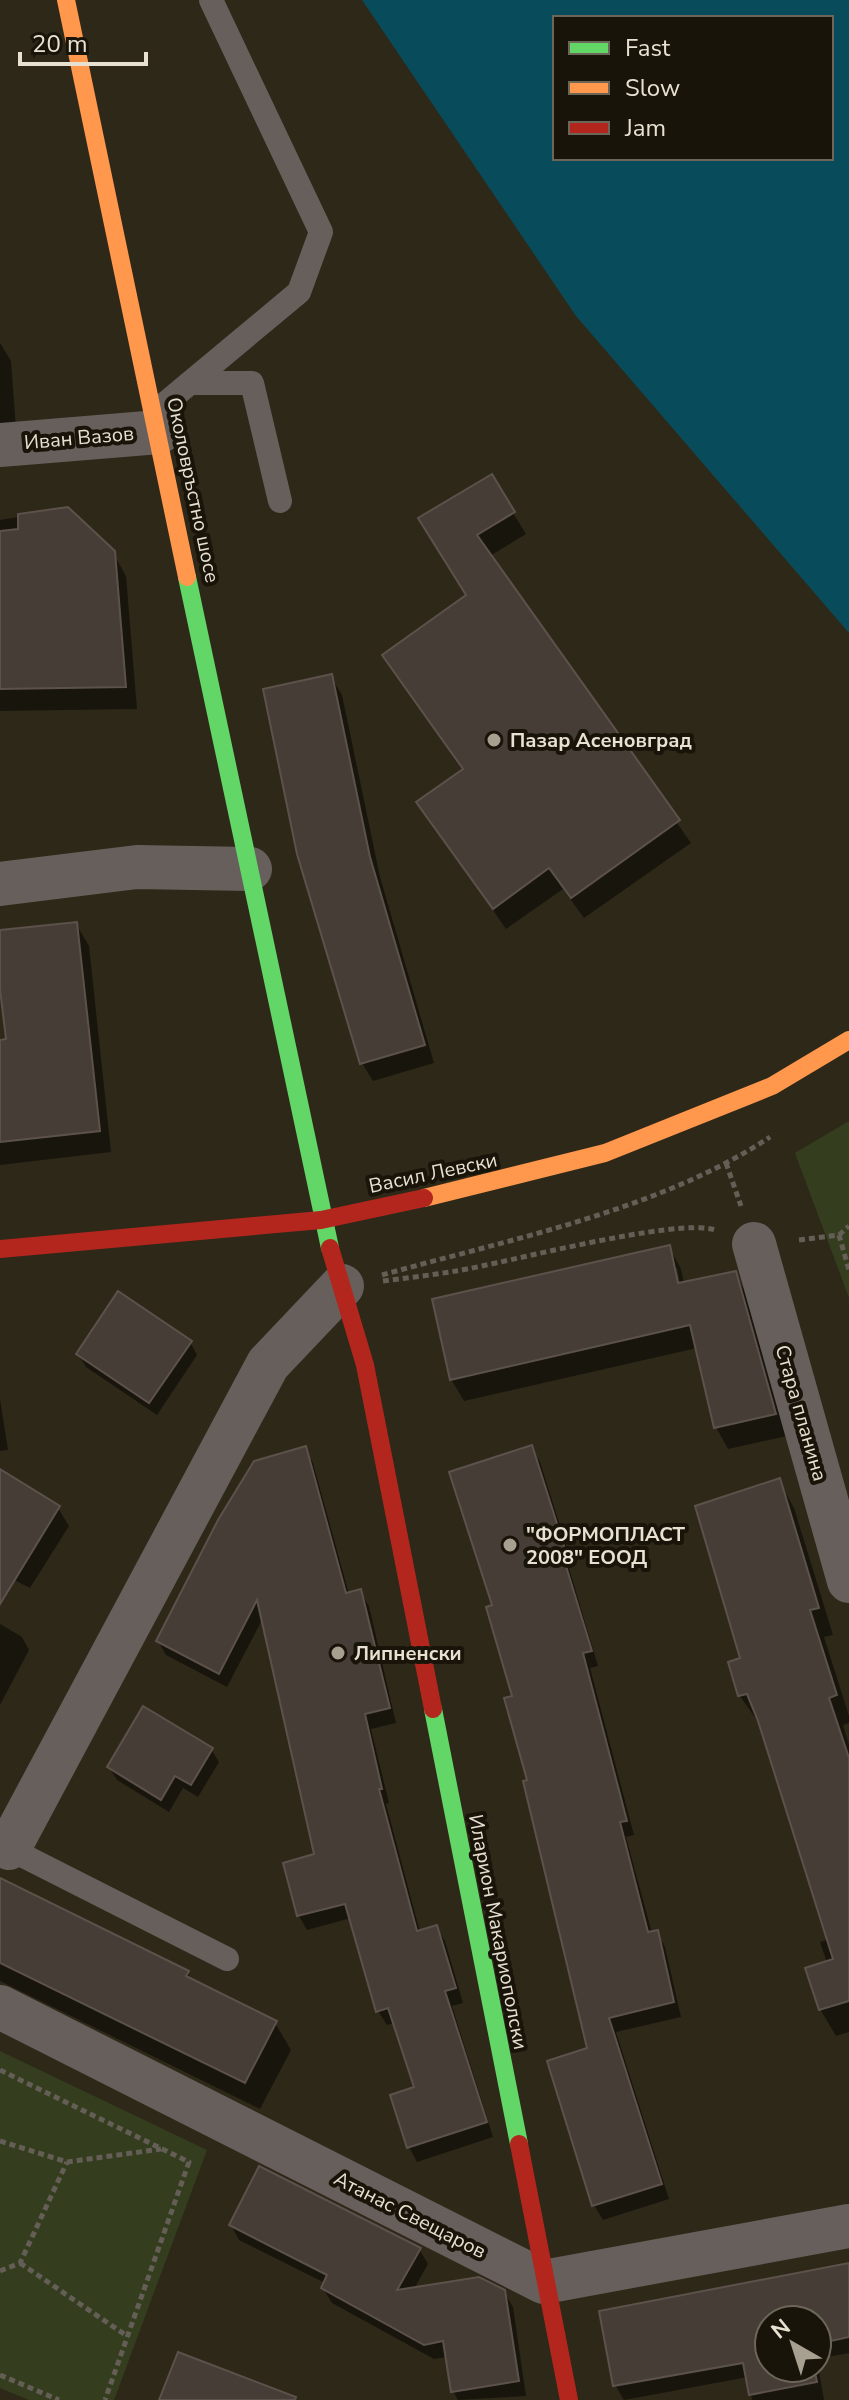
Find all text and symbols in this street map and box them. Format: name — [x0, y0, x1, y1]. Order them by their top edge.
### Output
scale bar — [20, 16, 146, 66]
legend — [553, 16, 833, 160]
text: 20 m — [32, 28, 88, 60]
text: Fast — [625, 32, 671, 64]
text: Slow — [625, 72, 680, 104]
text: Jam — [624, 112, 666, 144]
street label: Околовръстно шосе — [160, 395, 226, 585]
street label: Иван Вазов — [23, 420, 135, 456]
place label: Пазар Асеновград — [510, 727, 692, 754]
marker: Пазар Асеновград — [485, 731, 503, 749]
street label: Васил Левски — [366, 1146, 500, 1200]
street label: Стара планина — [769, 1342, 833, 1484]
place label: "ФОРМОПЛАСТ 2008" ЕООД — [526, 1521, 686, 1571]
marker: "ФОРМОПЛАСТ 2008" ЕООД — [501, 1536, 519, 1554]
place label: Липненски — [354, 1640, 462, 1667]
marker: Липненски — [329, 1644, 347, 1662]
street label: Иларион Макариополски — [462, 1812, 534, 2052]
street label: Атанас Свещаров — [329, 2165, 491, 2265]
north arrow — [753, 2304, 833, 2384]
text: N — [765, 2312, 797, 2346]

